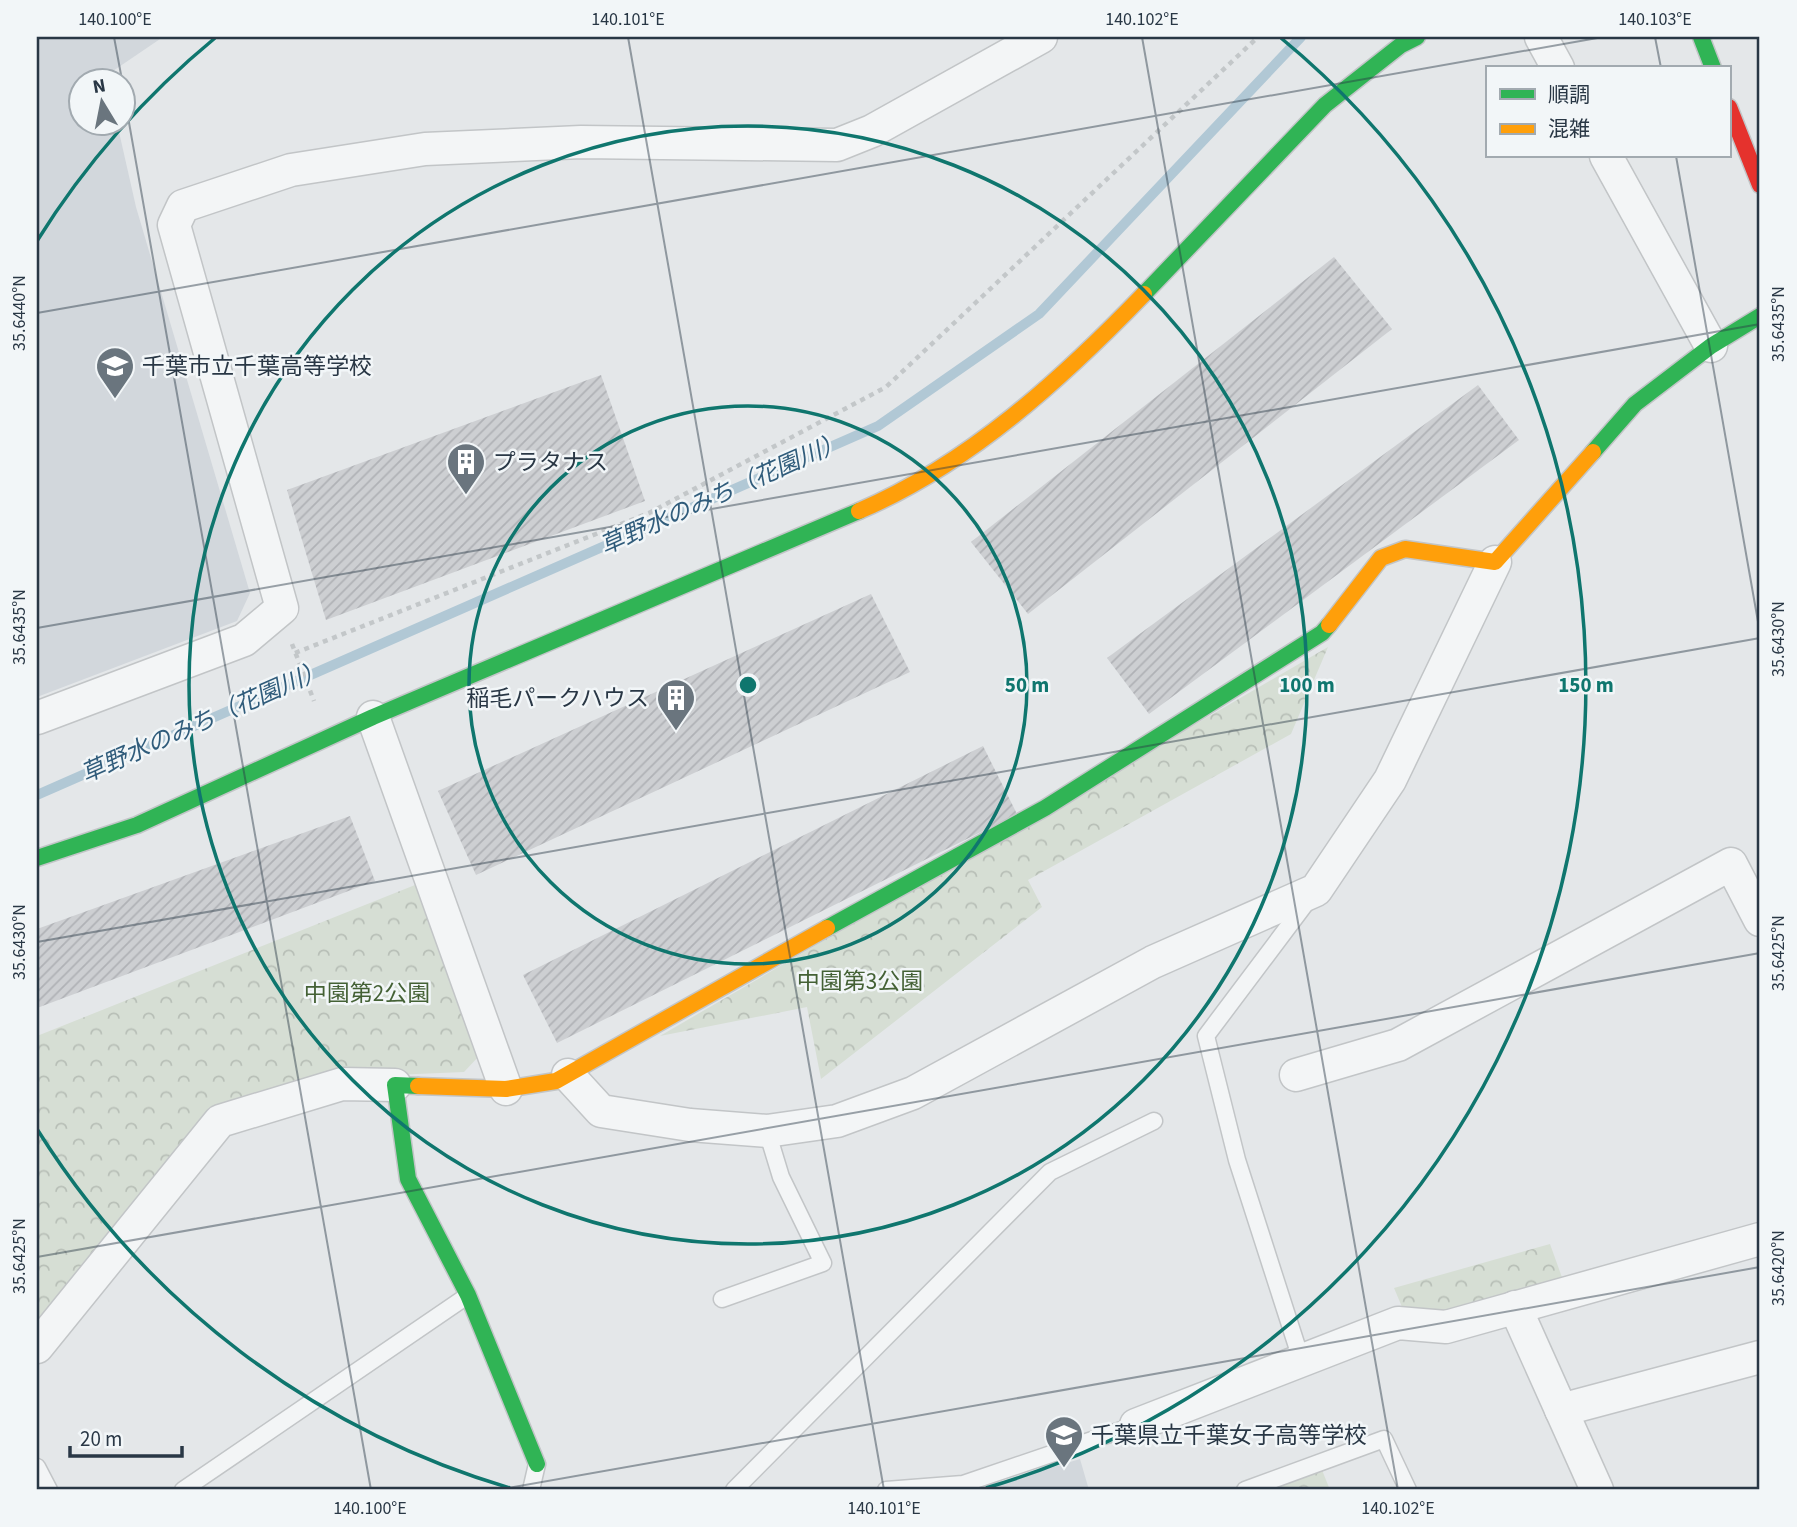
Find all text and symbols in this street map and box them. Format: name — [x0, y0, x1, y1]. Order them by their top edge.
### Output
text: 140.100°E — [78, 7, 152, 32]
text: 140.101°E — [591, 7, 665, 32]
text: 140.102°E — [1105, 7, 1179, 32]
text: 140.103°E — [1618, 7, 1692, 32]
north arrow — [66, 66, 136, 136]
legend — [1486, 66, 1730, 158]
text: N — [91, 72, 108, 101]
text: 順調 — [1548, 80, 1590, 110]
text: 混雑 — [1548, 114, 1590, 144]
text: 35.6440°N — [7, 275, 32, 351]
text: 35.6435°N — [1766, 286, 1791, 362]
school or university icon: 千葉市立千葉高等学校 — [94, 345, 136, 400]
place label: 千葉市立千葉高等学校 — [142, 350, 372, 383]
water label: 草野水のみち（花園川） — [594, 424, 850, 564]
building icon: プラタナス — [445, 441, 487, 496]
place label: プラタナス — [493, 446, 608, 479]
text: 35.6435°N — [7, 589, 32, 665]
text: 35.6430°N — [1766, 601, 1791, 677]
water label: 草野水のみち（花園川） — [75, 652, 331, 792]
text: 50 m — [1005, 670, 1049, 700]
text: 100 m — [1279, 670, 1335, 700]
text: 150 m — [1558, 670, 1614, 700]
centre of rings — [736, 673, 760, 697]
building icon: 稲毛パークハウス — [655, 677, 697, 732]
place label: 稲毛パークハウス — [466, 682, 649, 715]
text: 35.6430°N — [7, 904, 32, 980]
text: 35.6425°N — [1766, 915, 1791, 991]
park label: 中園第3公園 — [797, 965, 923, 998]
park label: 中園第2公園 — [304, 977, 430, 1010]
text: 35.6425°N — [7, 1218, 32, 1294]
text: 35.6420°N — [1766, 1230, 1791, 1306]
school or university icon: 千葉県立千葉女子高等学校 — [1043, 1414, 1085, 1469]
scale bar — [70, 1415, 182, 1459]
place label: 千葉県立千葉女子高等学校 — [1091, 1419, 1367, 1452]
text: 20 m — [80, 1424, 122, 1454]
text: 140.100°E — [333, 1496, 407, 1521]
text: 140.101°E — [847, 1496, 921, 1521]
text: 140.102°E — [1361, 1496, 1435, 1521]

